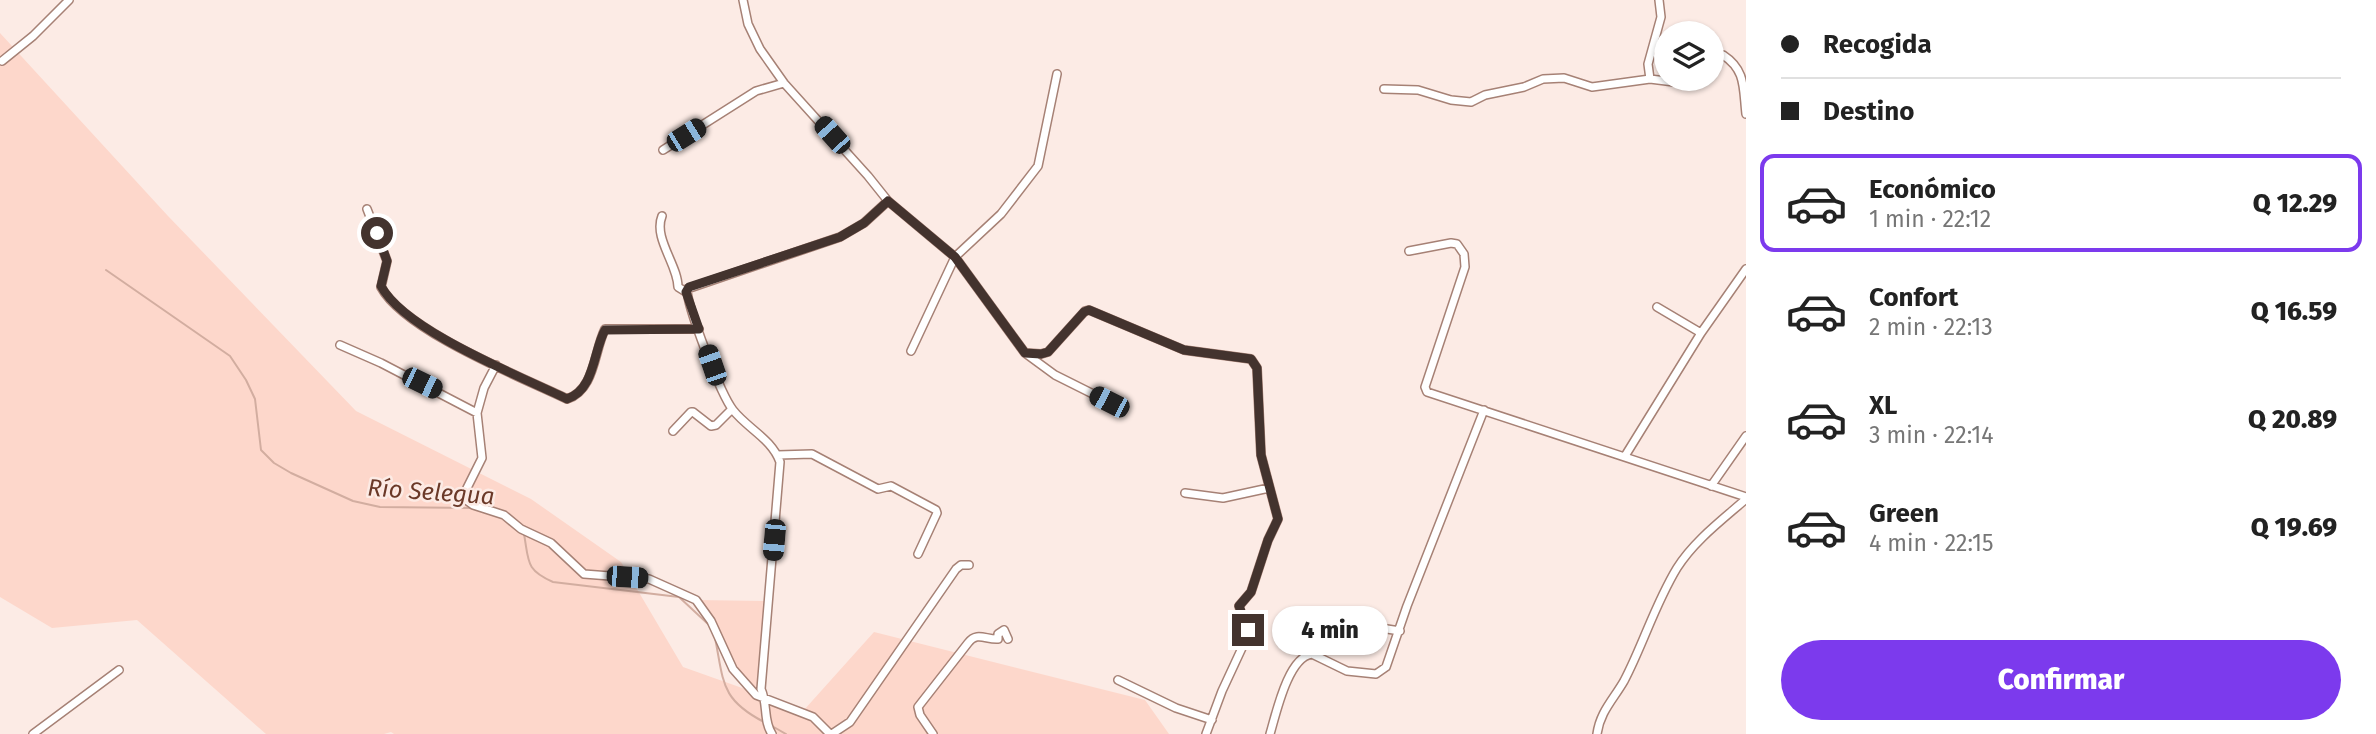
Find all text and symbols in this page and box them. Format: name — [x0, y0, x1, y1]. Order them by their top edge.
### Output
map controls — [1654, 21, 1724, 91]
button: layers — [1654, 21, 1724, 91]
text: Recogida — [1823, 29, 1932, 60]
text: Destino — [1823, 96, 1914, 127]
car — [811, 112, 854, 158]
car — [663, 115, 710, 155]
icon: car — [1785, 172, 1848, 235]
text: Económico — [1869, 174, 1996, 205]
text: Q 12.29 — [2253, 188, 2337, 219]
text: 1 min · 22:12 — [1869, 205, 1991, 233]
route start — [361, 217, 393, 249]
icon: car — [1785, 280, 1848, 343]
text: Confort — [1869, 282, 1958, 313]
text: Q 16.59 — [2251, 296, 2337, 327]
text: 2 min · 22:13 — [1869, 313, 1993, 341]
car — [696, 342, 729, 388]
car — [399, 364, 446, 402]
car — [1086, 383, 1133, 421]
icon: car — [1785, 388, 1848, 451]
text: XL — [1869, 390, 1897, 421]
text: Q 20.89 — [2248, 404, 2337, 435]
text: 3 min · 22:14 — [1869, 421, 1994, 449]
water label: Río Selegua — [367, 474, 495, 510]
icon: car — [1785, 496, 1848, 559]
text: Green — [1869, 498, 1939, 529]
text: Q 19.69 — [2251, 512, 2337, 543]
car — [762, 518, 787, 562]
text: 4 min · 22:15 — [1869, 529, 1994, 557]
car — [606, 565, 649, 589]
callout: 4 min — [1272, 606, 1388, 654]
route end — [1232, 614, 1264, 646]
text: 4 min — [1301, 616, 1359, 644]
button: Confirmar — [1781, 640, 2341, 720]

